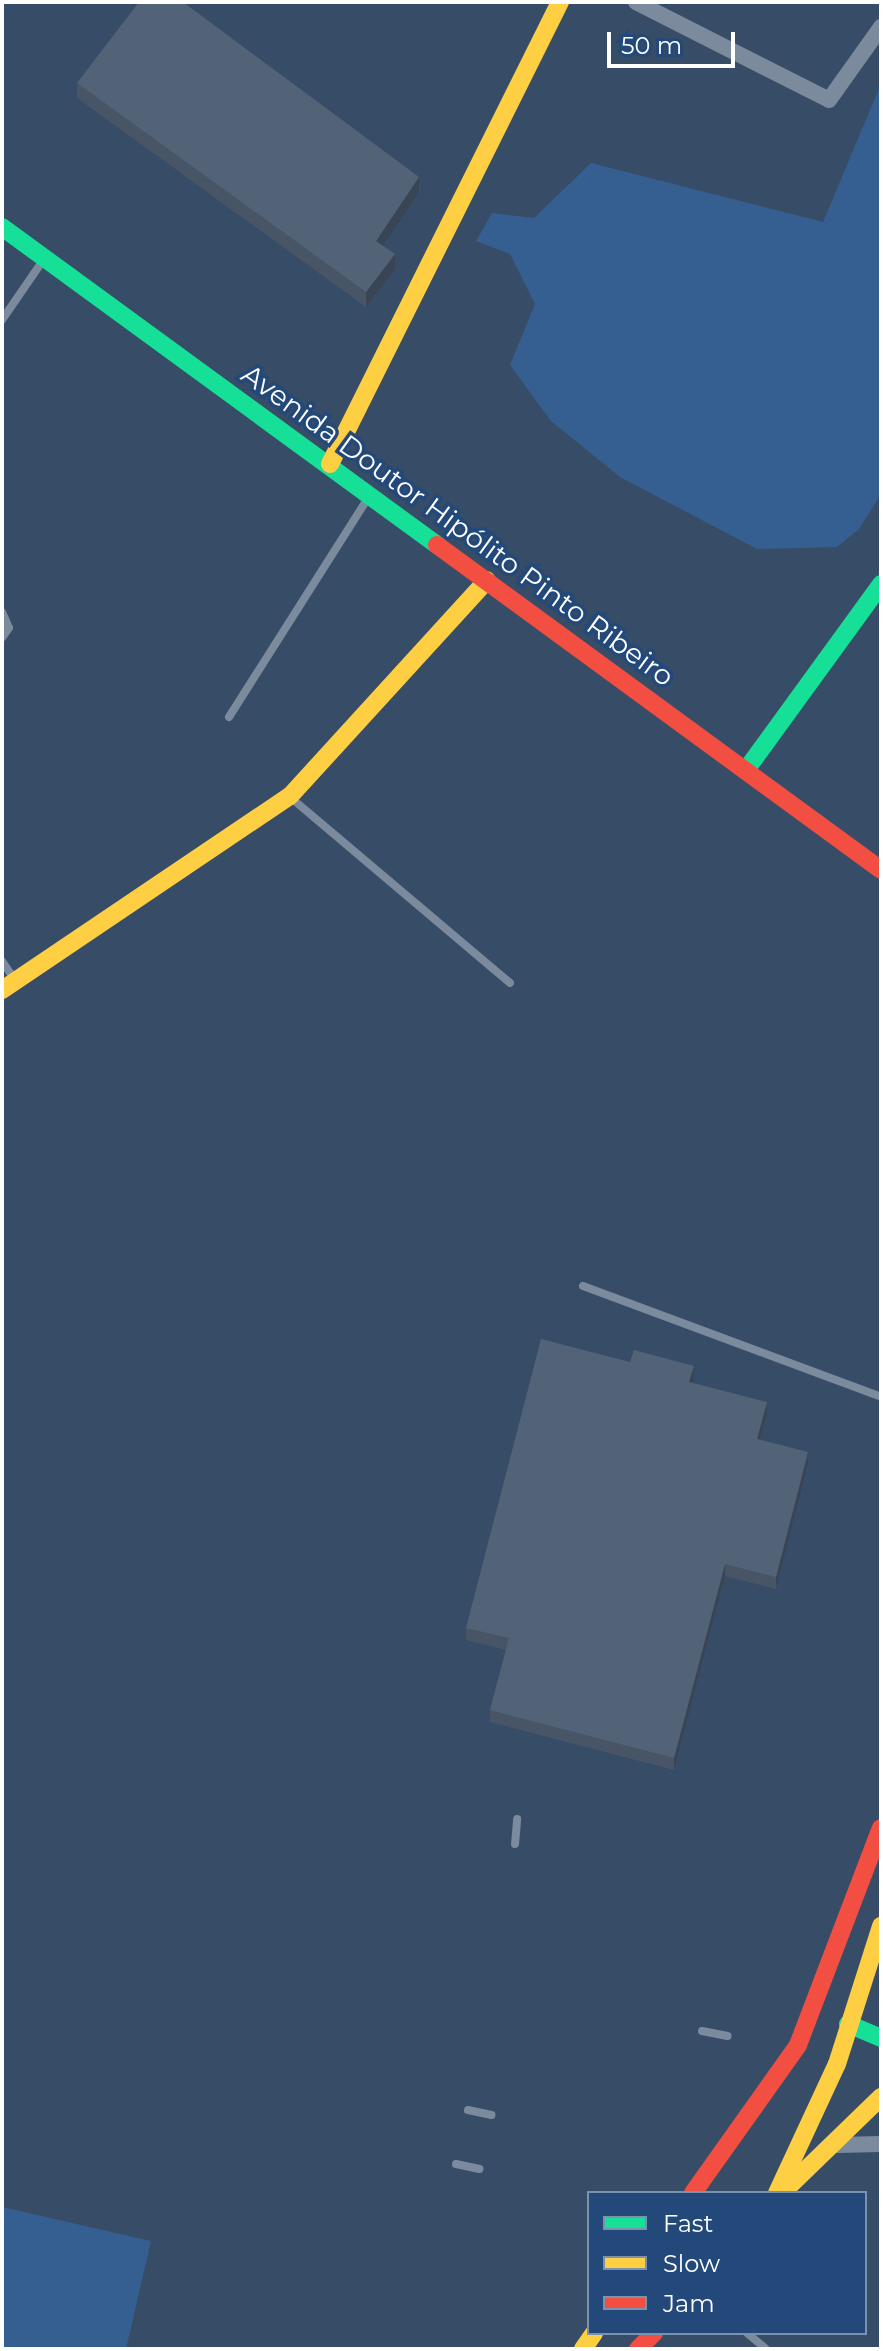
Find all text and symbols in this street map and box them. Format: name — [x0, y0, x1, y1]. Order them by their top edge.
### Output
scale bar — [611, 16, 739, 66]
text: 50 m — [621, 31, 682, 60]
street label: Avenida Doutor Hipólito Pinto Ribeiro — [235, 357, 681, 693]
legend — [587, 2191, 867, 2335]
text: Fast — [663, 2209, 713, 2238]
text: Slow — [663, 2249, 720, 2278]
text: Jam — [663, 2289, 715, 2318]

